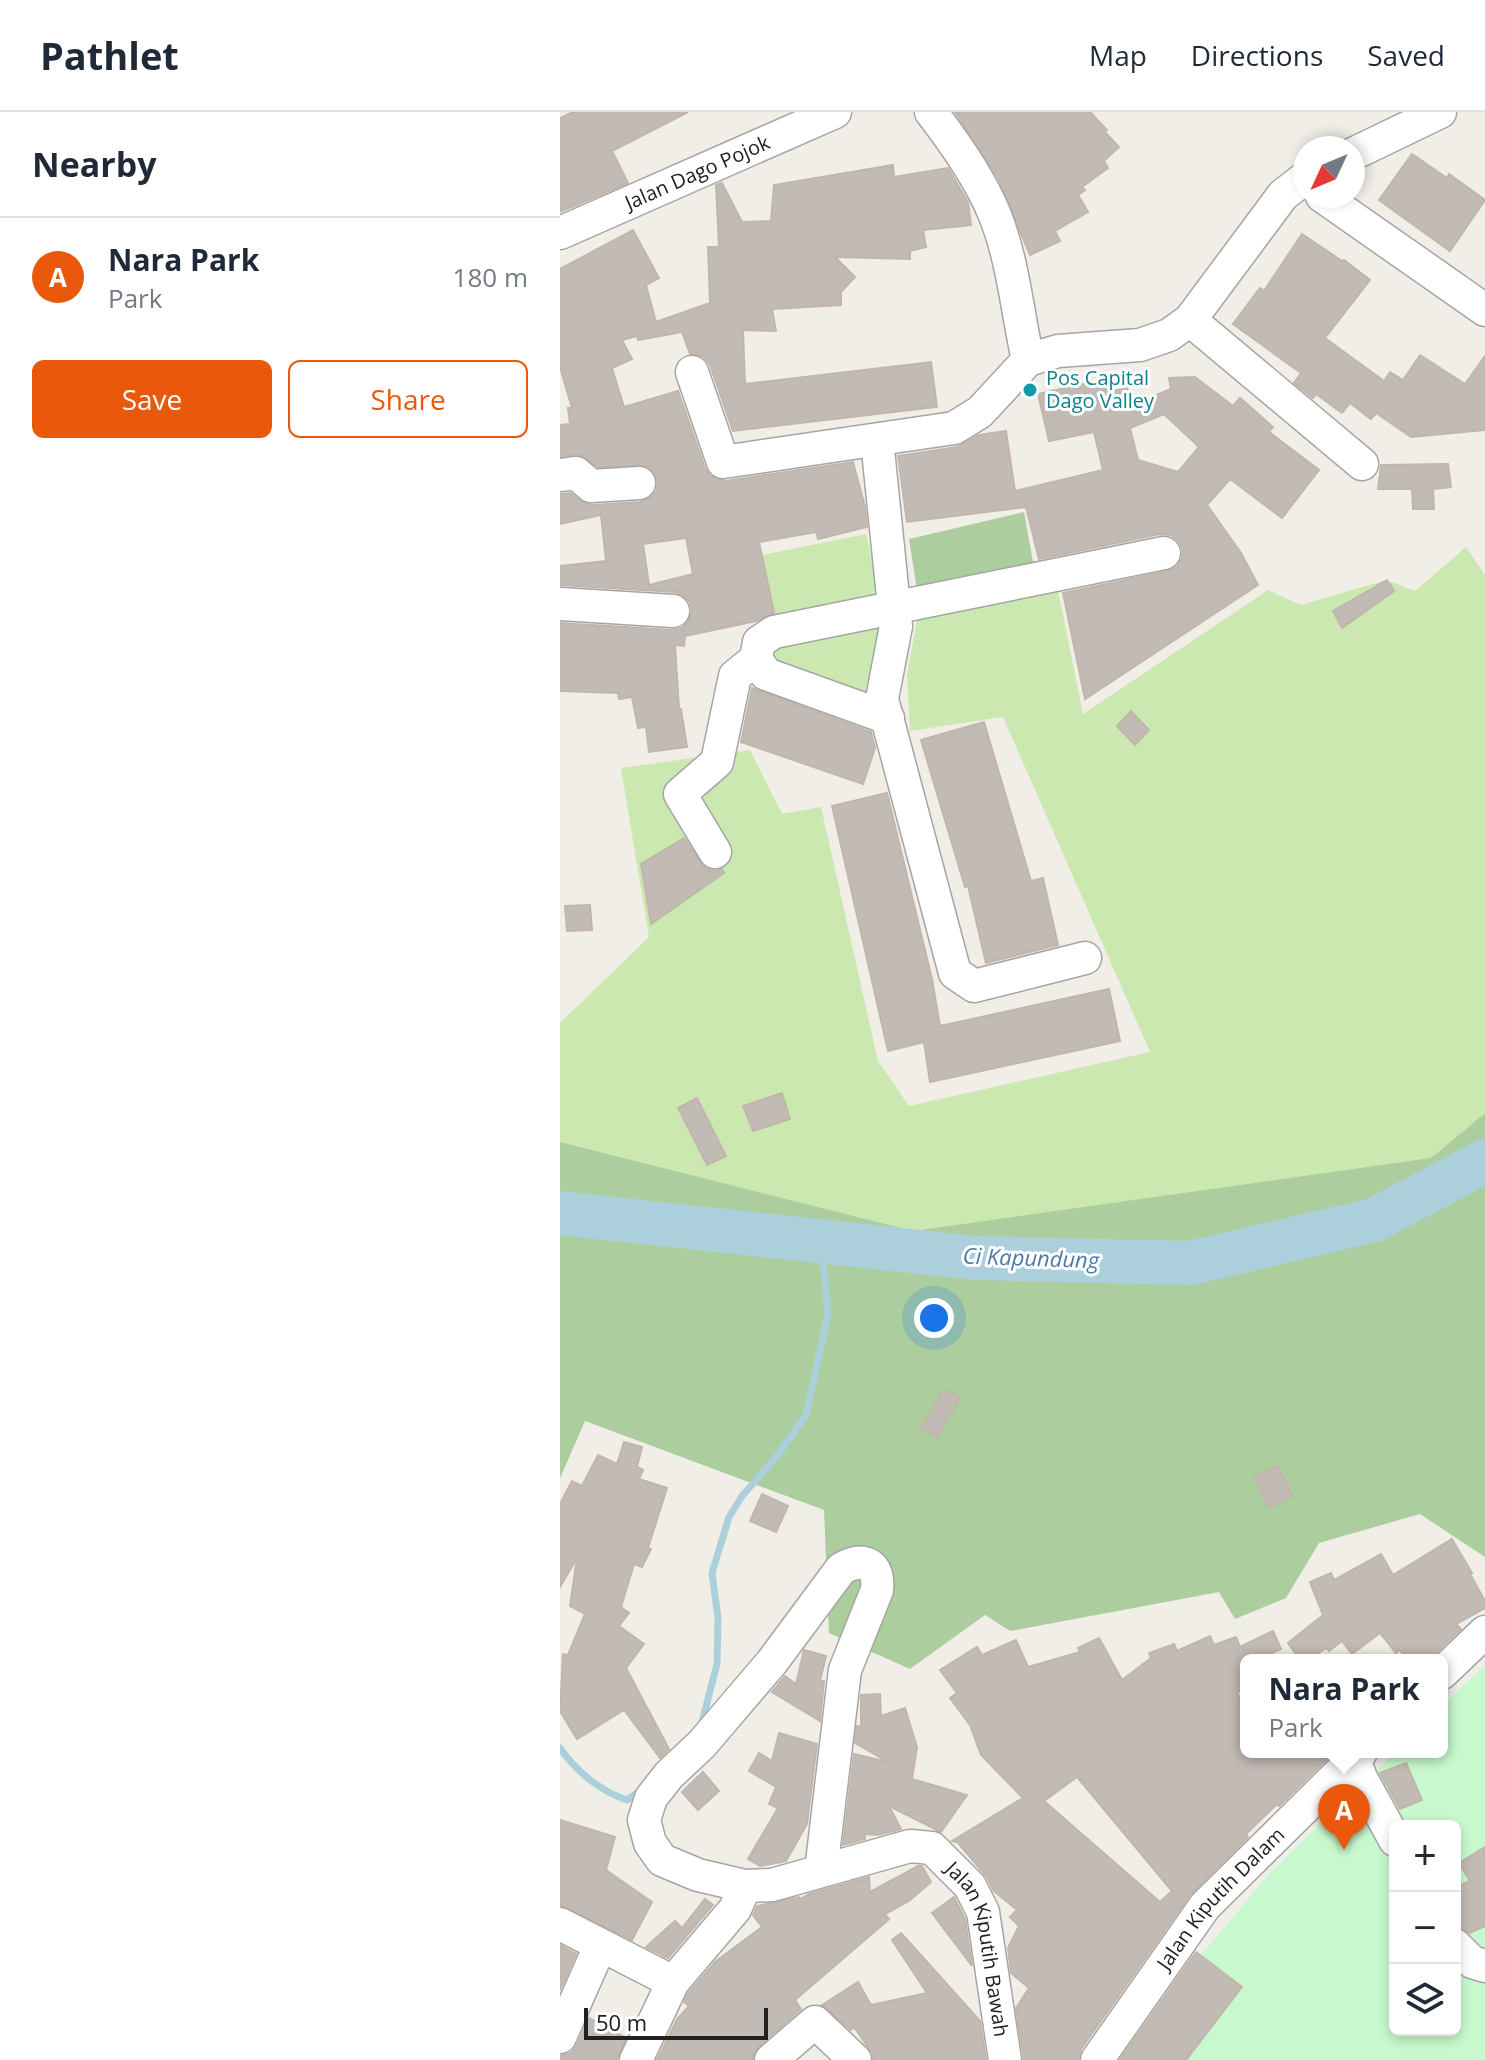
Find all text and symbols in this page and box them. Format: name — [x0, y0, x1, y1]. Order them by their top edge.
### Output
text: Pathlet — [40, 29, 179, 81]
text: Map — [1089, 36, 1147, 74]
text: Directions — [1191, 36, 1323, 74]
text: Saved — [1367, 36, 1445, 74]
street label: Jalan Dago Pojok — [619, 128, 774, 217]
north arrow — [1293, 136, 1365, 208]
text: Nearby — [32, 141, 157, 187]
text: Nara Park — [108, 239, 259, 280]
text: A — [49, 259, 67, 295]
text: 180 m — [453, 259, 528, 295]
text: Park — [108, 280, 162, 316]
button: Save — [32, 360, 272, 438]
button: Share — [288, 360, 528, 438]
place label: Pos Capital Dago Valley — [1046, 364, 1155, 414]
marker: Pos Capital Dago Valley — [1021, 381, 1039, 399]
water label: Ci Kapundung — [962, 1240, 1101, 1274]
your location — [914, 1298, 954, 1338]
popup — [1240, 1654, 1448, 1758]
text: Nara Park — [1268, 1668, 1420, 1709]
text: Park — [1268, 1709, 1323, 1745]
pin: A — [1318, 1784, 1370, 1850]
map controls — [1389, 1820, 1461, 2036]
button: + — [1389, 1820, 1461, 1892]
street label: Jalan Kiputih Dalam — [1149, 1821, 1290, 1977]
street label: Jalan Kiputih Bawah — [939, 1854, 1015, 2039]
button: − — [1389, 1892, 1461, 1964]
button: layers — [1389, 1964, 1461, 2036]
scale bar — [584, 2004, 768, 2040]
text: 50 m — [596, 2007, 647, 2037]

